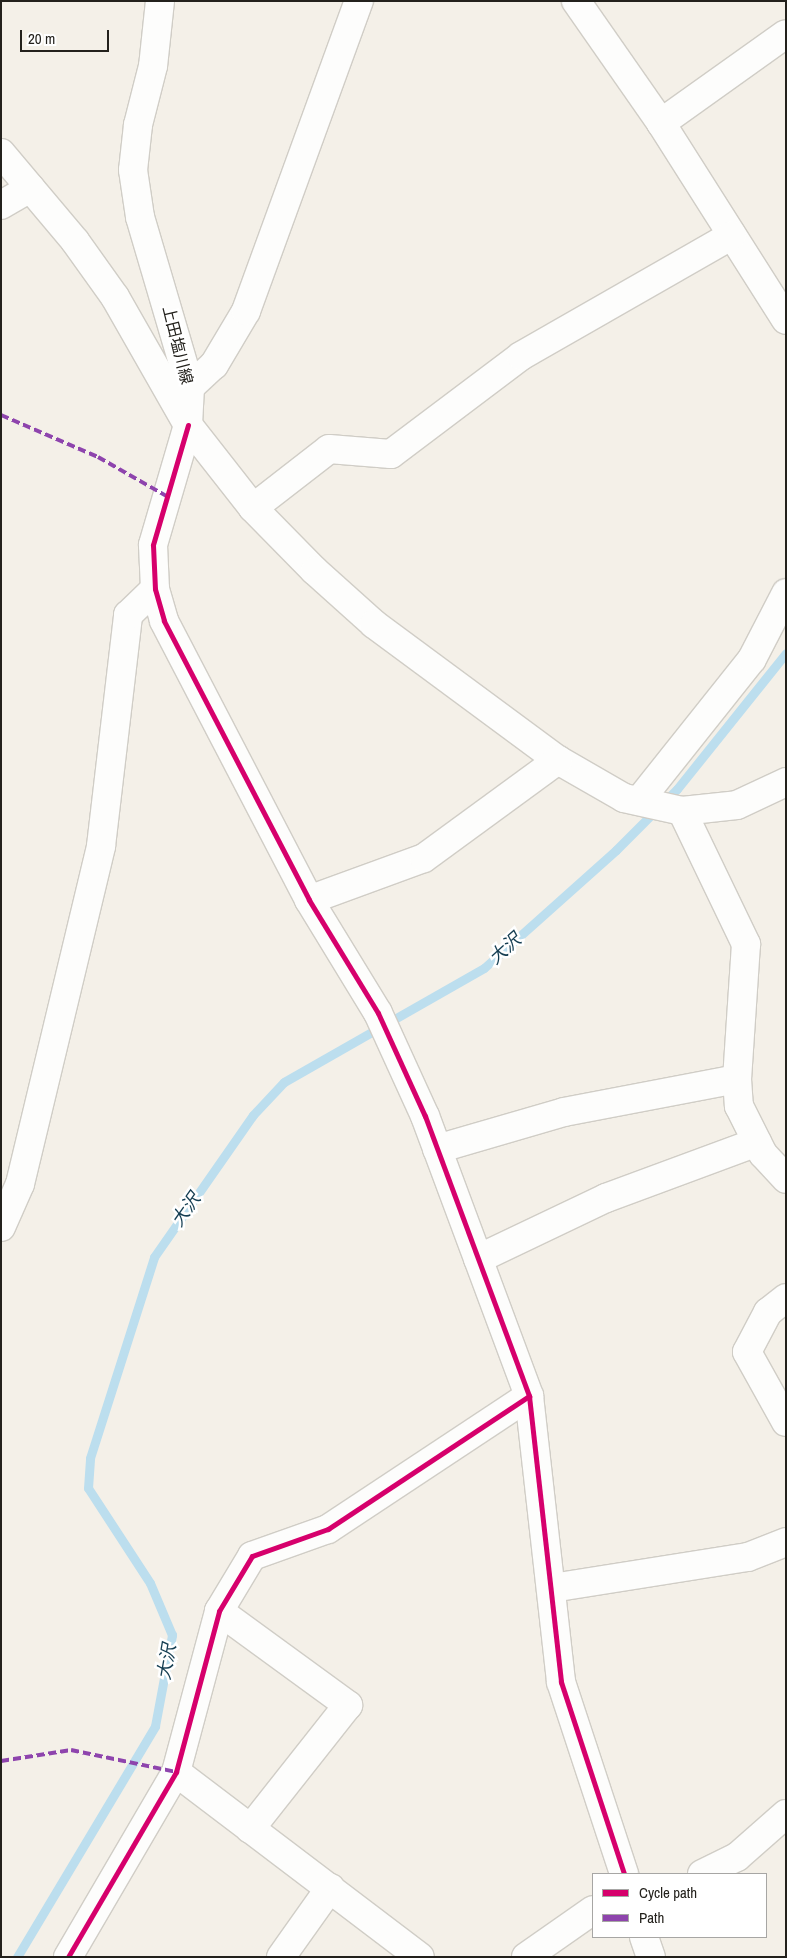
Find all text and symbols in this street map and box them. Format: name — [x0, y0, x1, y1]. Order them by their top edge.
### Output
scale bar — [22, 20, 111, 52]
text: 20 m — [28, 28, 55, 49]
street label: 上田塩川線 — [159, 304, 197, 386]
water label: 大沢 — [484, 929, 526, 969]
water label: 大沢 — [167, 1189, 205, 1231]
water label: 大沢 — [153, 1642, 181, 1682]
legend — [592, 1873, 767, 1938]
text: Cycle path — [639, 1882, 697, 1903]
text: Path — [639, 1907, 664, 1928]

